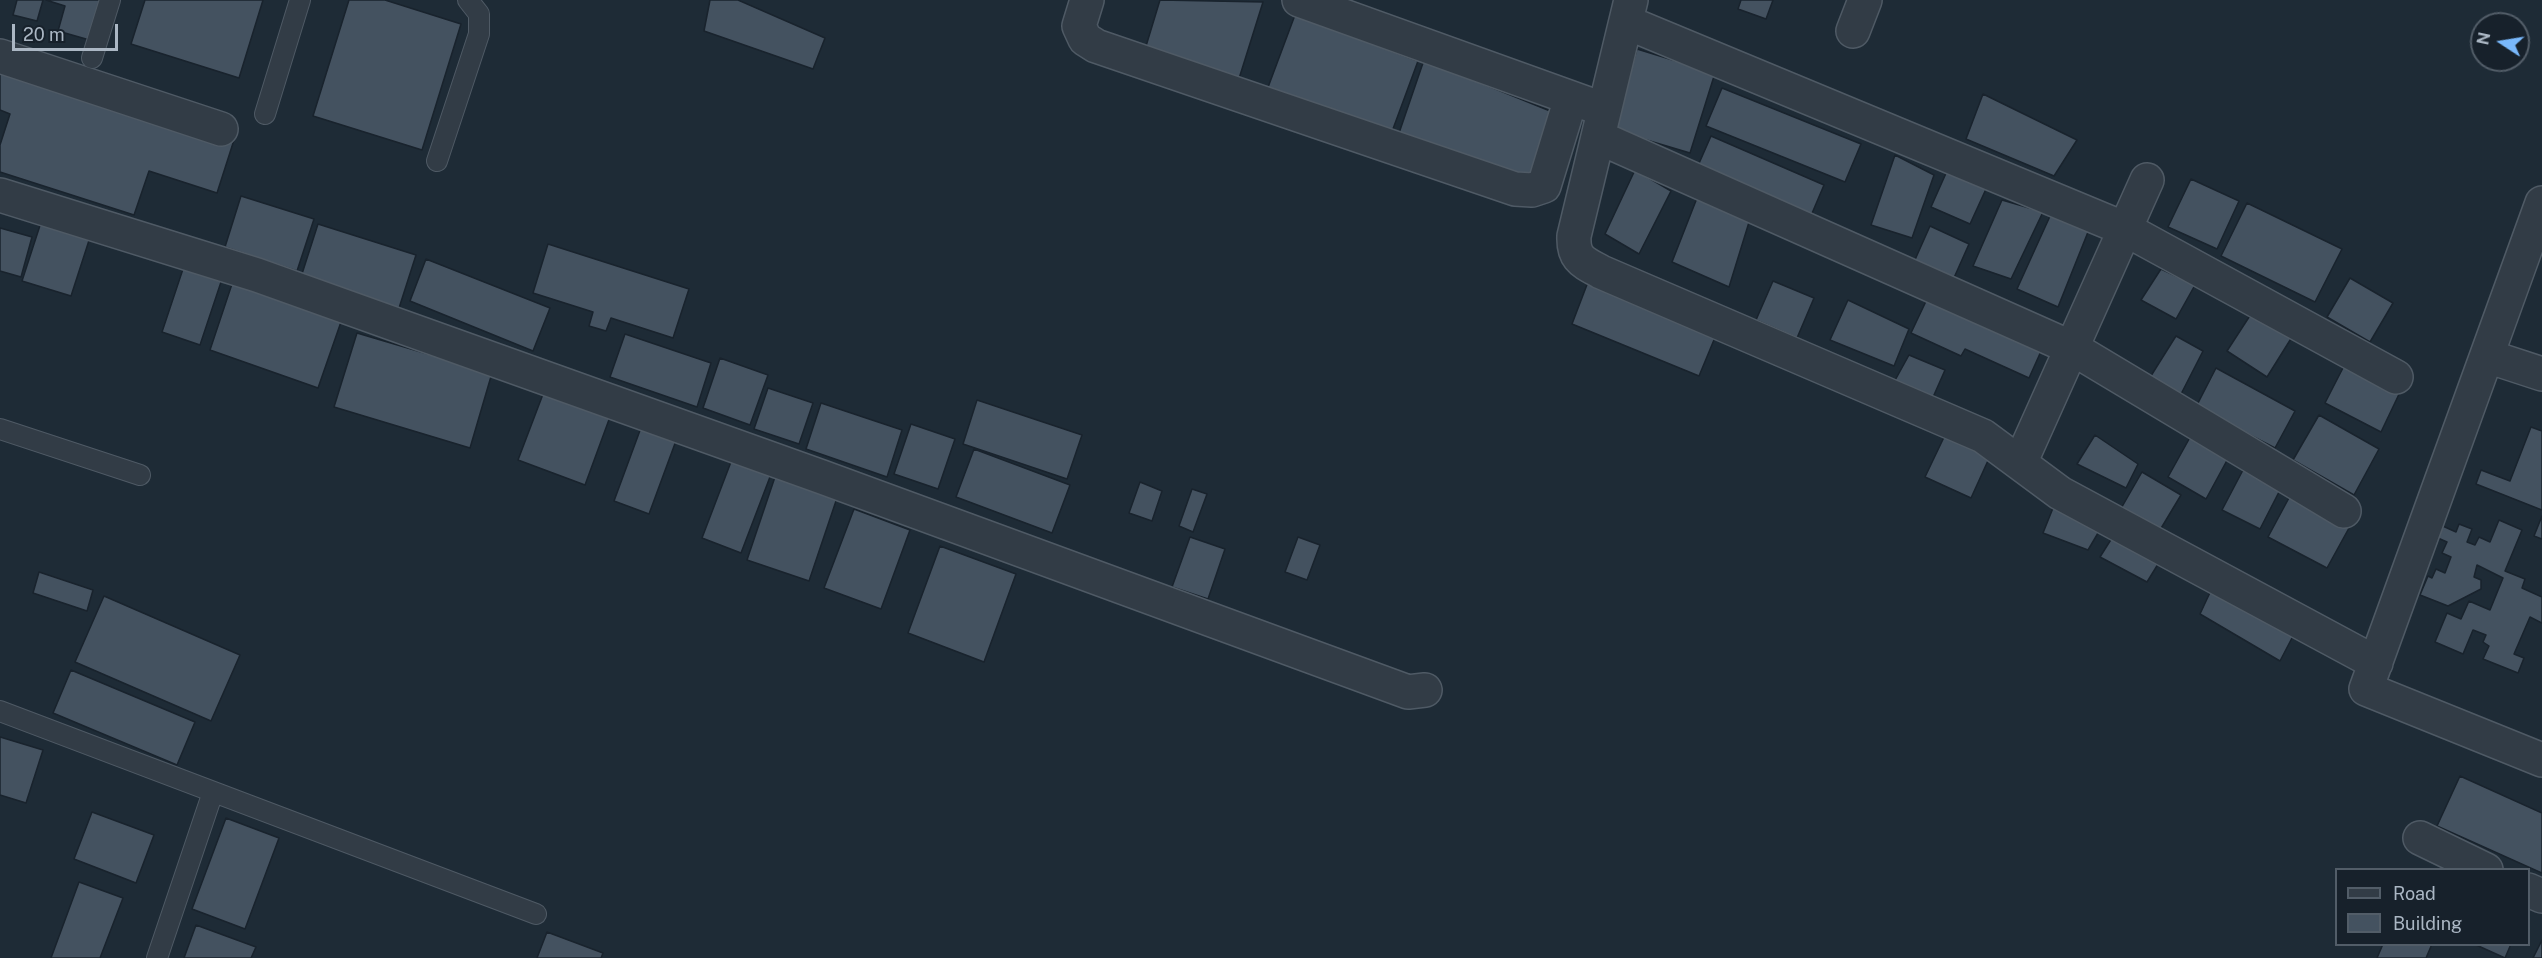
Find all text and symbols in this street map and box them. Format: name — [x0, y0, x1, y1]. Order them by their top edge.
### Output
scale bar — [15, 12, 122, 50]
north arrow — [2470, 12, 2530, 72]
text: 20 m — [23, 24, 65, 45]
text: N — [2473, 30, 2494, 47]
legend — [2335, 868, 2530, 946]
text: Road — [2393, 883, 2436, 904]
text: Building — [2393, 913, 2462, 934]

